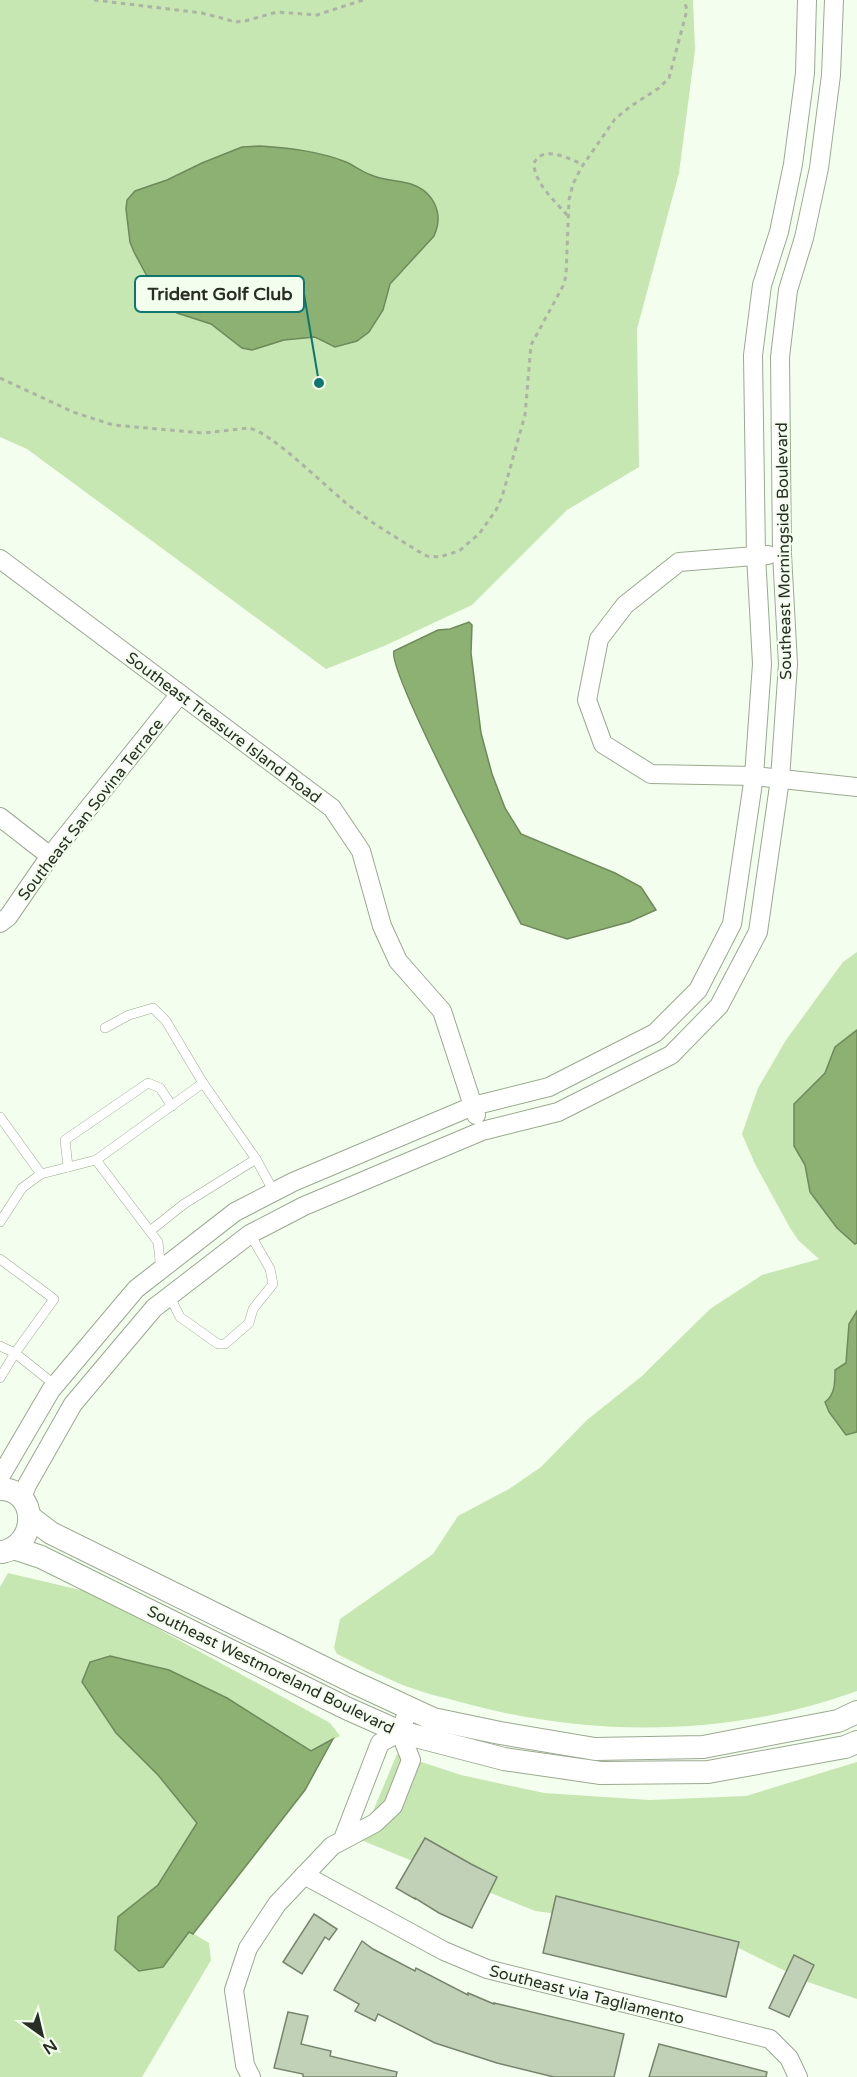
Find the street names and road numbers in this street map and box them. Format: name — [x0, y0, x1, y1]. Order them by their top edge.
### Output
street label: Southeast Morningside Boulevard — [772, 422, 796, 680]
street label: Southeast Treasure Island Road — [122, 648, 325, 808]
street label: Southeast San Sovina Terrace — [14, 715, 168, 905]
street label: Southeast Westmoreland Boulevard — [144, 1601, 397, 1739]
street label: Southeast via Tagliamento — [487, 1961, 686, 2029]

